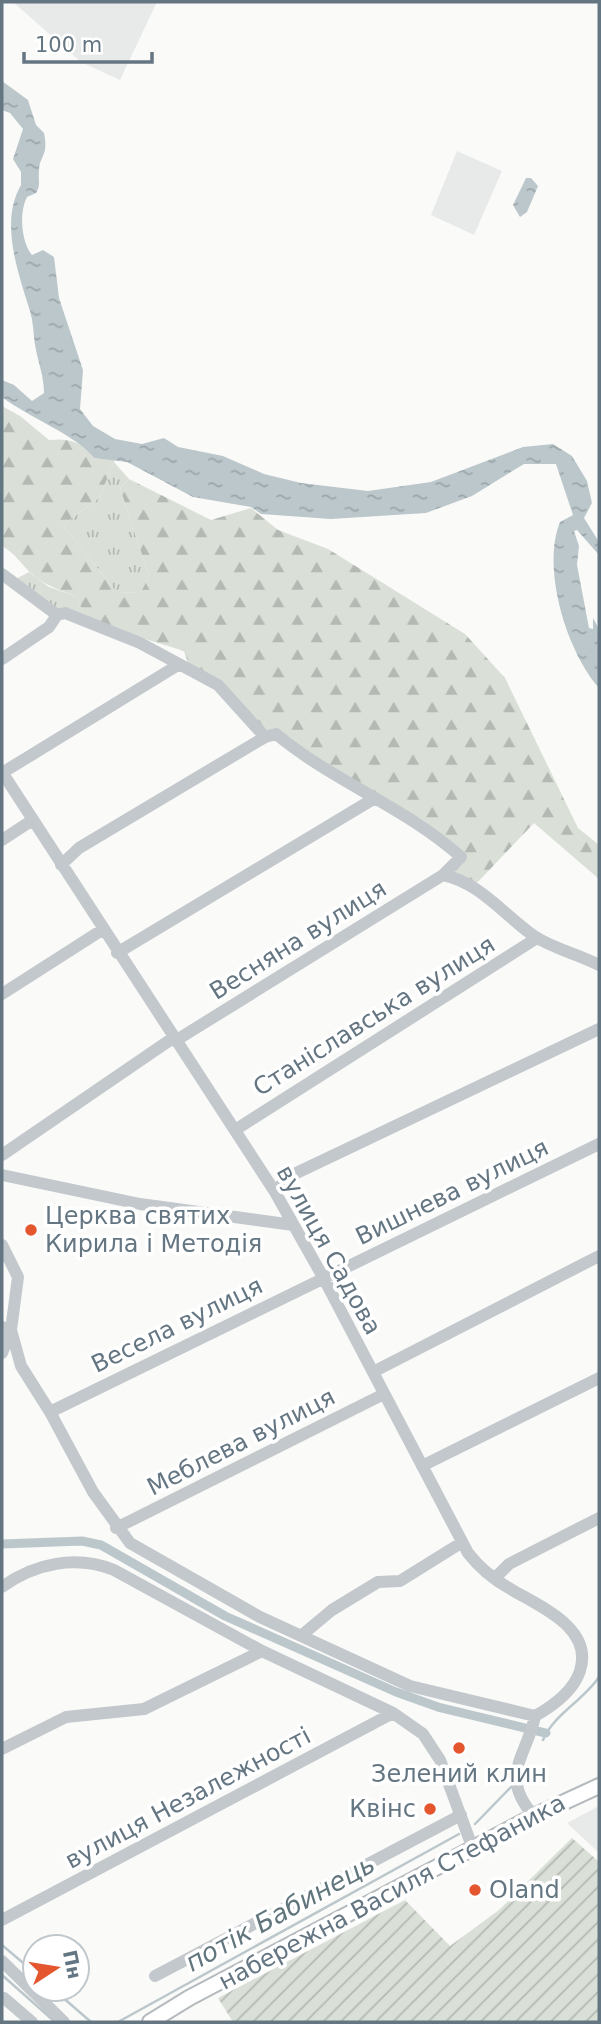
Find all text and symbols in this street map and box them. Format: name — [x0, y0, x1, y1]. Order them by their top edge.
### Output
scale bar — [24, 21, 152, 65]
text: 100 m — [35, 33, 102, 57]
street label: Весняна вулиця — [205, 874, 391, 1006]
street label: Станіславська вулиця — [248, 930, 500, 1102]
street label: Вишнева вулиця — [351, 1133, 553, 1251]
street label: вулиця Садова — [271, 1160, 387, 1340]
place label: Церква святих Кирила і Методія — [45, 1202, 262, 1258]
marker: Церква святих Кирила і Методія — [23, 1222, 39, 1238]
street label: Весела вулиця — [87, 1271, 267, 1379]
street label: Меблева вулиця — [142, 1383, 340, 1501]
street label: вулиця Незалежності — [60, 1721, 316, 1875]
marker: Зелений клин — [451, 1740, 467, 1756]
place label: Зелений клин — [371, 1760, 547, 1788]
street label: набережна Василя Стефаника — [214, 1789, 570, 1995]
place label: Квінс — [349, 1795, 416, 1823]
marker: Квінс — [422, 1801, 438, 1817]
water label: потік Бабинець — [180, 1848, 380, 1978]
place label: Oland — [489, 1876, 560, 1904]
marker: Oland — [467, 1882, 483, 1898]
north arrow — [21, 1933, 91, 2003]
text: Пн — [59, 1948, 86, 1981]

